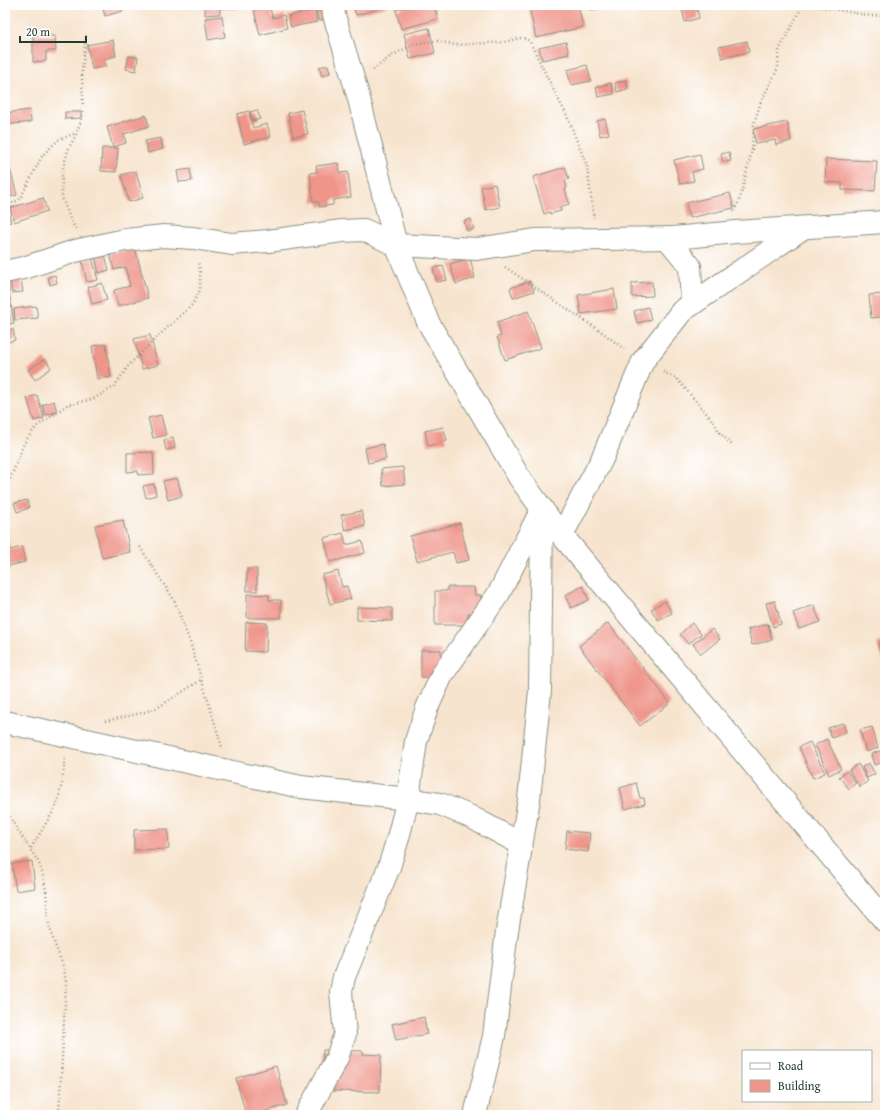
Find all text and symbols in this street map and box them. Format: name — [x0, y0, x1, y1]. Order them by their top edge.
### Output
scale bar — [20, 18, 86, 44]
text: 20 m — [26, 23, 50, 40]
legend — [742, 1050, 872, 1102]
text: Road — [778, 1057, 804, 1074]
text: Building — [778, 1077, 821, 1094]

